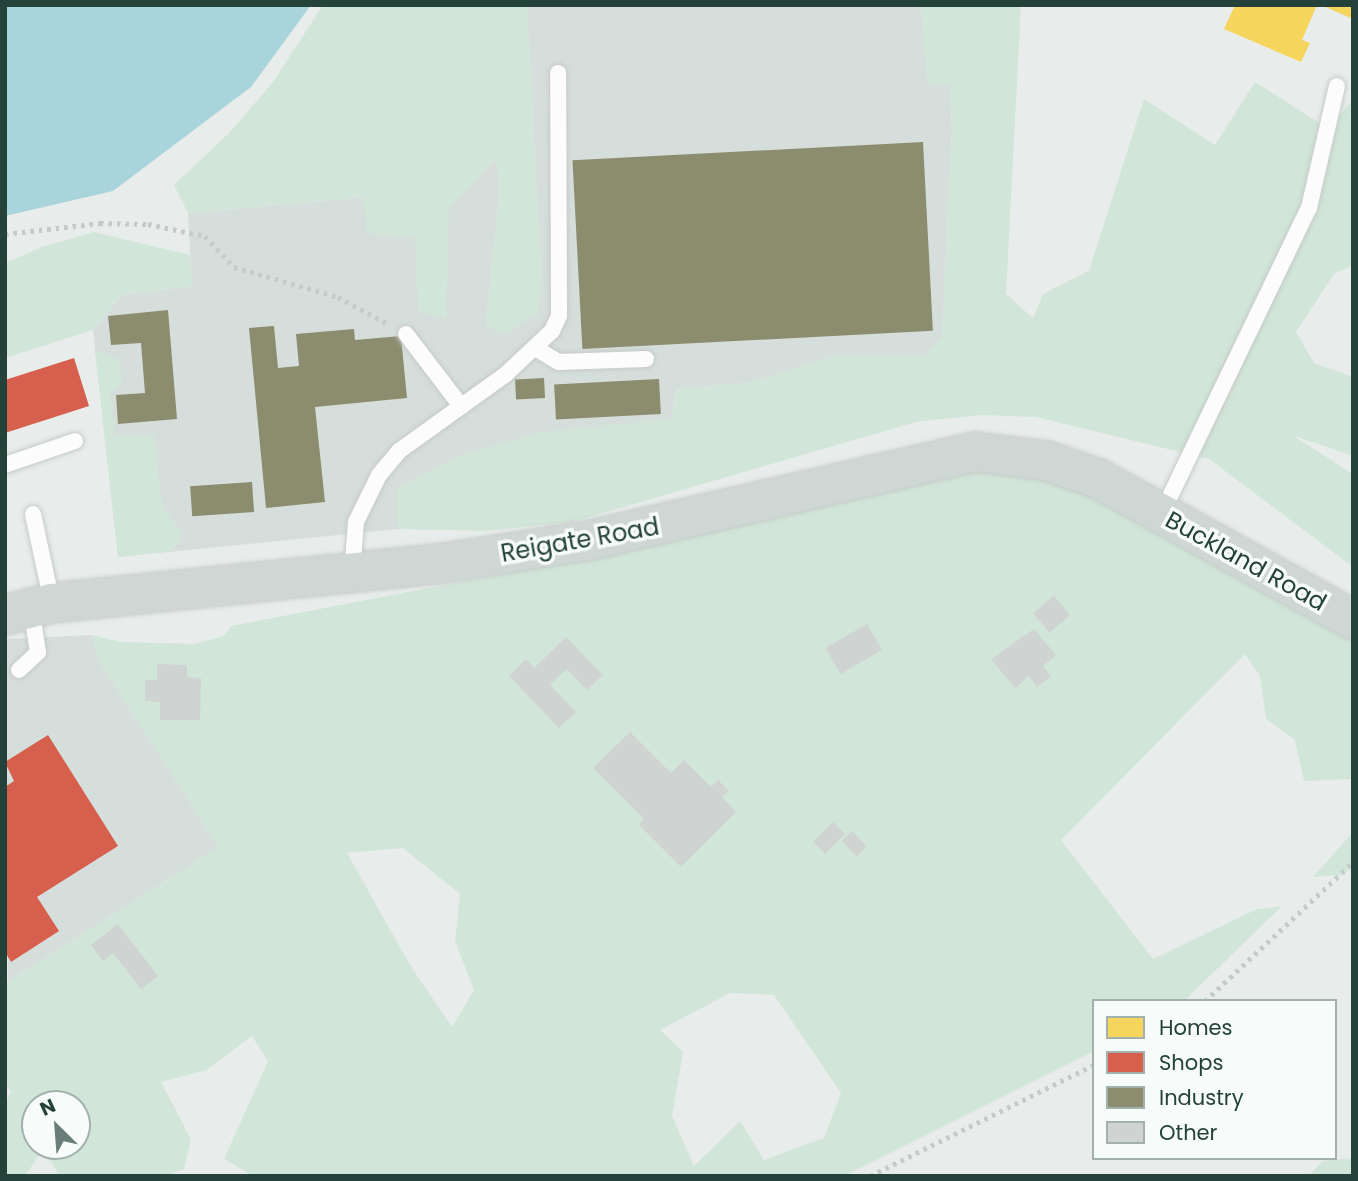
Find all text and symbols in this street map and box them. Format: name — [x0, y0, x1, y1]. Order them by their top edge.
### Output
street label: Buckland Road — [1161, 505, 1331, 617]
street label: Reigate Road — [499, 512, 661, 568]
legend — [1092, 999, 1337, 1160]
text: Homes — [1159, 1013, 1233, 1042]
text: Shops — [1159, 1048, 1223, 1077]
text: Industry — [1159, 1083, 1244, 1112]
north arrow — [21, 1090, 91, 1160]
text: N — [36, 1092, 60, 1123]
text: Other — [1159, 1118, 1217, 1147]

